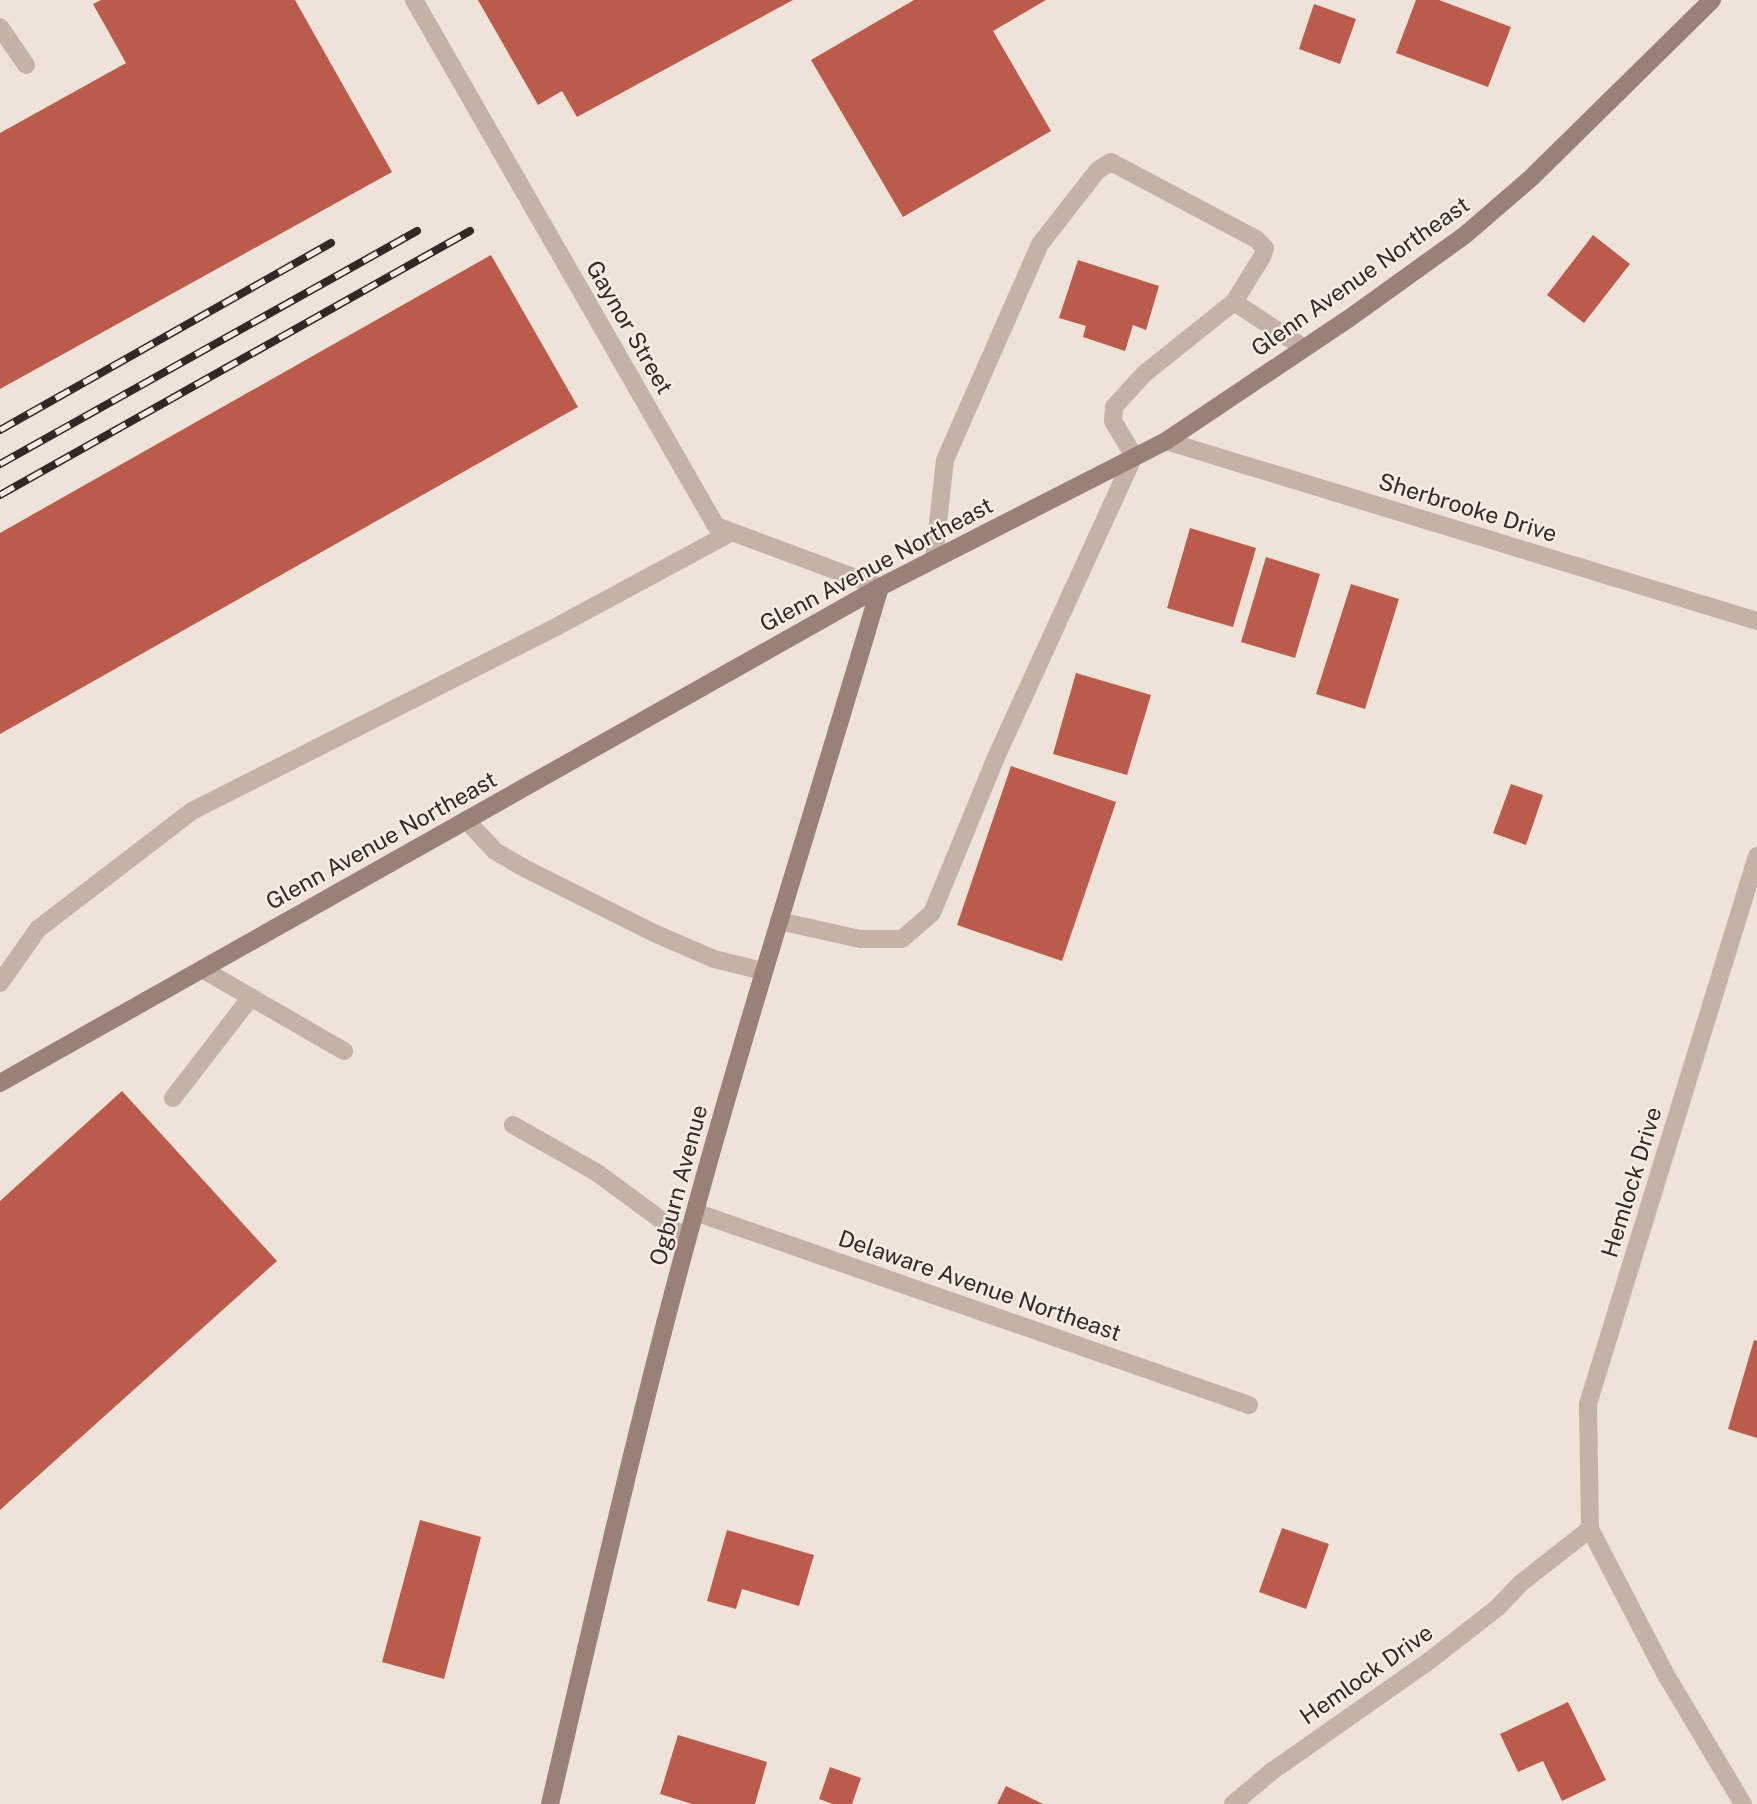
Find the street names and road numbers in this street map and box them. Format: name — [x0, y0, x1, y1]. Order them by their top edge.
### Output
street label: Glenn Avenue Northeast — [1246, 190, 1474, 362]
street label: Gaynor Street — [581, 255, 679, 399]
street label: Sherbrooke Drive — [1376, 467, 1560, 547]
street label: Glenn Avenue Northeast — [755, 491, 997, 637]
street label: Glenn Avenue Northeast — [261, 765, 501, 915]
street label: Ogburn Avenue — [644, 1102, 712, 1268]
street label: Hemlock Drive — [1595, 1104, 1667, 1260]
street label: Delaware Avenue Northeast — [835, 1224, 1125, 1346]
street label: Hemlock Drive — [1294, 1618, 1438, 1730]

